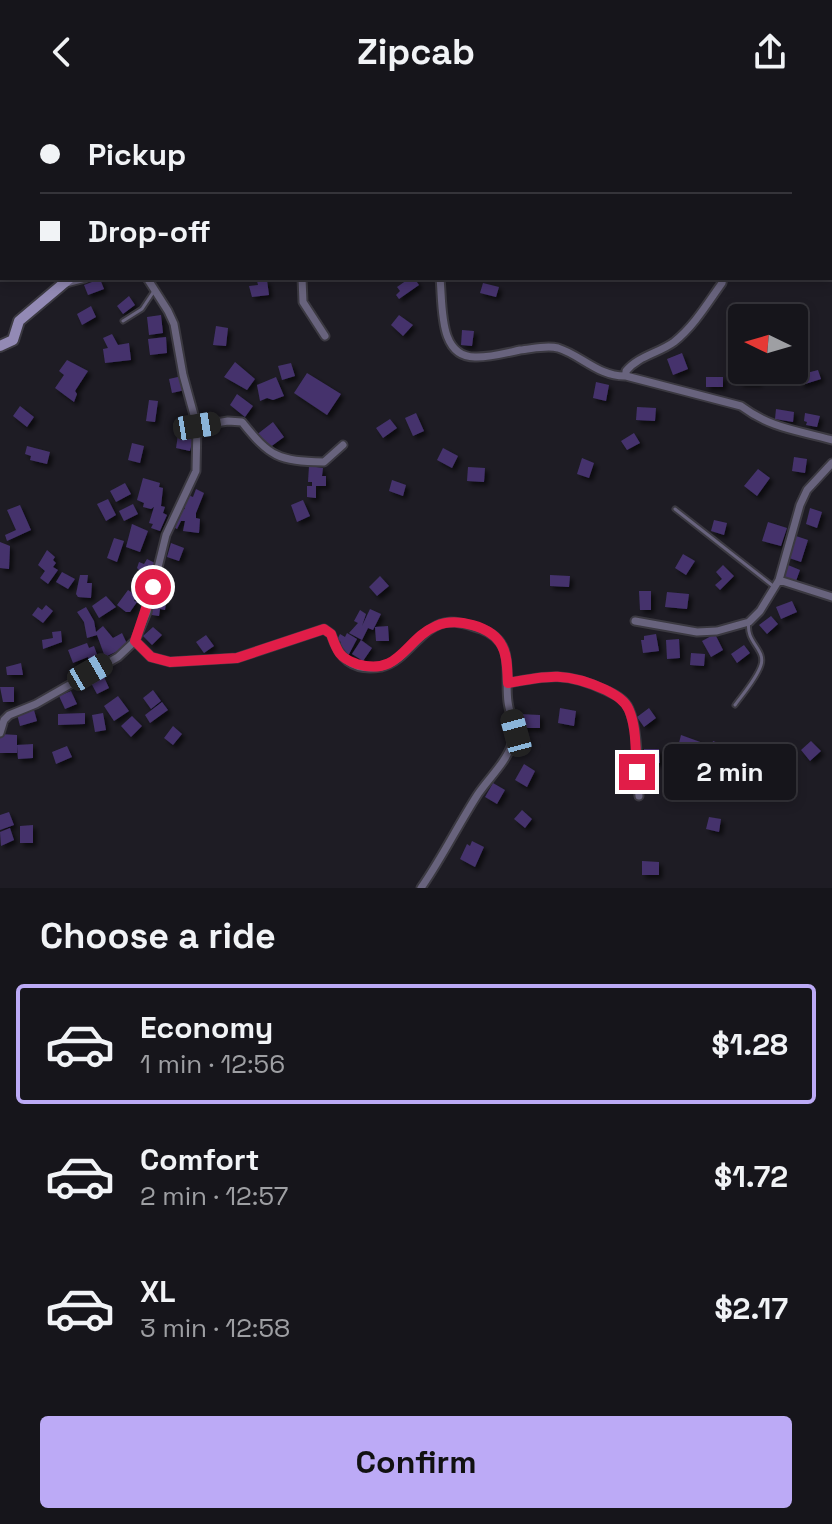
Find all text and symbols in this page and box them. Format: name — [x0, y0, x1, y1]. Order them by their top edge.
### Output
text: Zipcab — [357, 29, 475, 75]
icon: back — [40, 30, 84, 74]
icon: share — [748, 30, 792, 74]
text: Pickup — [88, 135, 186, 174]
text: Drop-off — [88, 212, 211, 251]
north arrow — [728, 304, 808, 384]
map controls — [728, 304, 808, 384]
car — [171, 410, 223, 442]
route start — [135, 569, 171, 605]
car — [63, 650, 117, 694]
car — [498, 707, 534, 759]
callout: 2 min — [665, 744, 797, 800]
route end — [619, 754, 655, 790]
text: 2 min — [696, 755, 764, 789]
text: Choose a ride — [40, 913, 276, 959]
icon: car — [44, 1008, 116, 1080]
text: Economy — [140, 1008, 273, 1047]
text: $1.28 — [712, 1025, 788, 1064]
text: 1 min · 12:56 — [140, 1047, 285, 1081]
icon: car — [44, 1140, 116, 1212]
text: Comfort — [140, 1140, 259, 1179]
text: $1.72 — [714, 1157, 788, 1196]
text: 2 min · 12:57 — [140, 1179, 288, 1213]
icon: car — [44, 1272, 116, 1344]
text: XL — [140, 1272, 176, 1311]
text: $2.17 — [714, 1289, 788, 1328]
text: 3 min · 12:58 — [140, 1311, 290, 1345]
button: Confirm — [40, 1416, 792, 1508]

